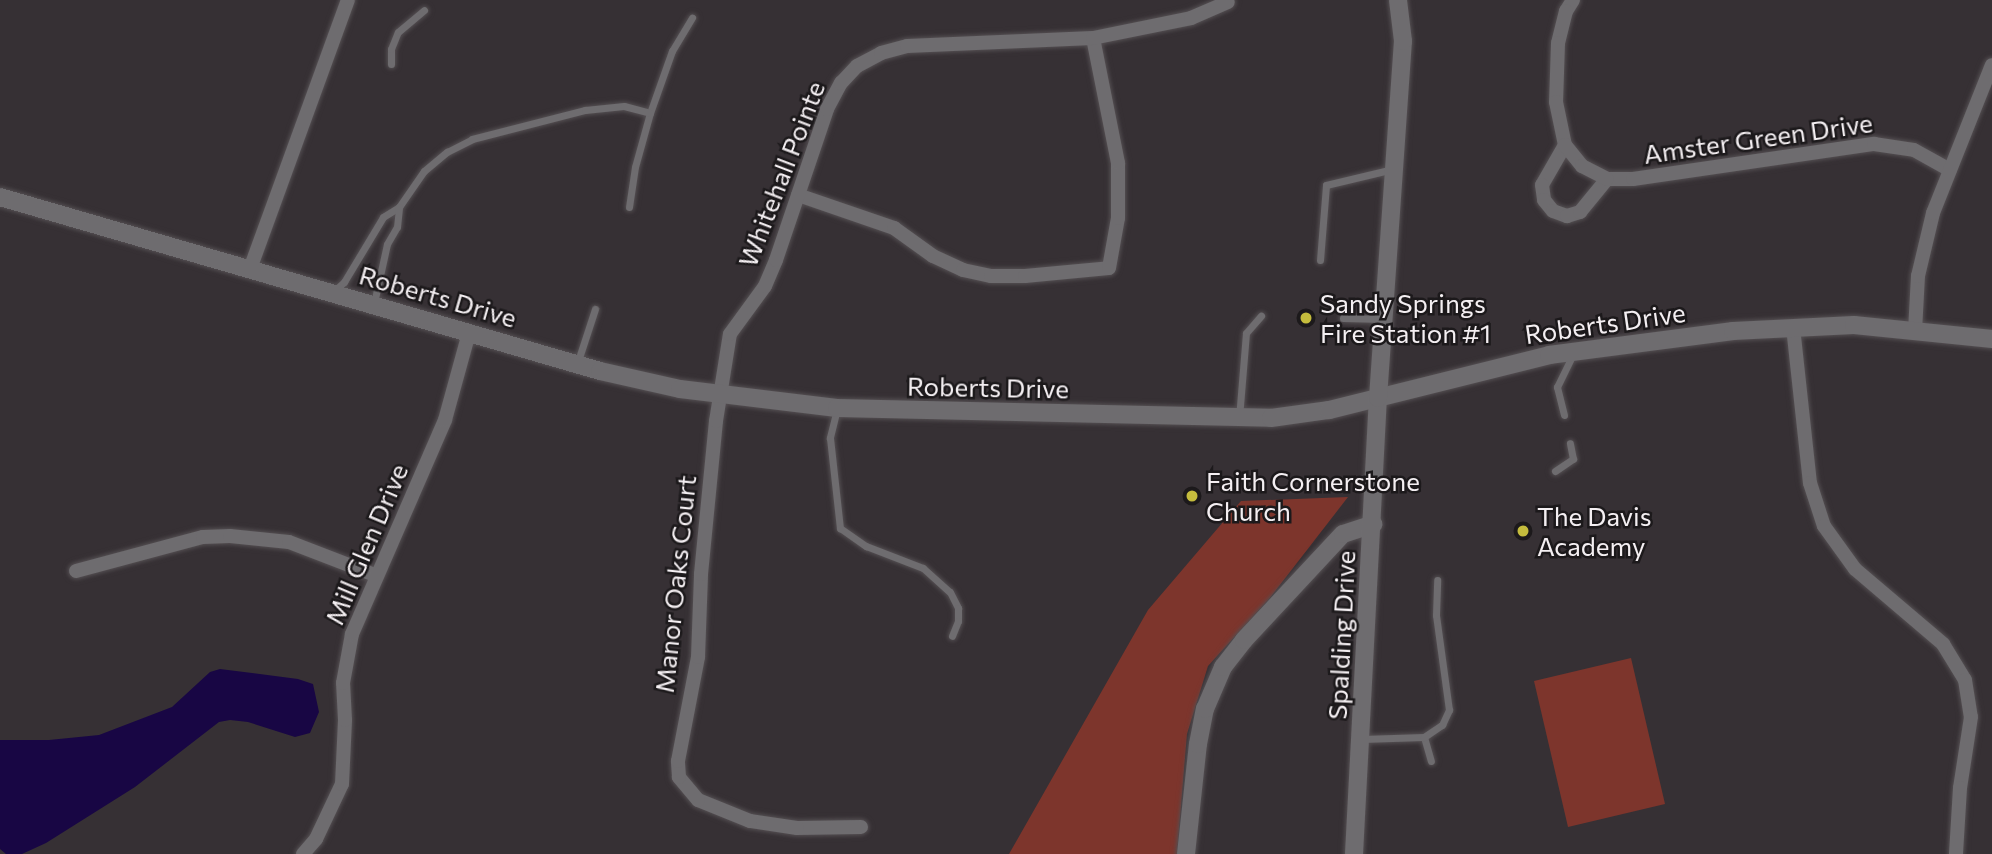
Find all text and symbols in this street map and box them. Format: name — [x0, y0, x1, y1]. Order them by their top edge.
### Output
street label: Whitehall Pointe — [731, 77, 831, 271]
street label: Amster Green Drive — [1641, 106, 1875, 170]
street label: Roberts Drive — [356, 259, 520, 333]
place label: Sandy Springs Fire Station #1 — [1320, 287, 1491, 348]
street label: Roberts Drive — [1523, 296, 1687, 350]
marker: Sandy Springs Fire Station #1 — [1298, 310, 1314, 326]
street label: Roberts Drive — [907, 370, 1069, 404]
street label: Mill Glen Drive — [318, 459, 414, 629]
place label: Faith Cornerstone Church — [1206, 465, 1420, 526]
street label: Manor Oaks Court — [648, 474, 702, 694]
marker: Faith Cornerstone Church — [1184, 488, 1200, 504]
place label: The Davis Academy — [1537, 500, 1652, 562]
marker: The Davis Academy — [1515, 523, 1531, 539]
street label: Spalding Drive — [1321, 550, 1361, 720]

